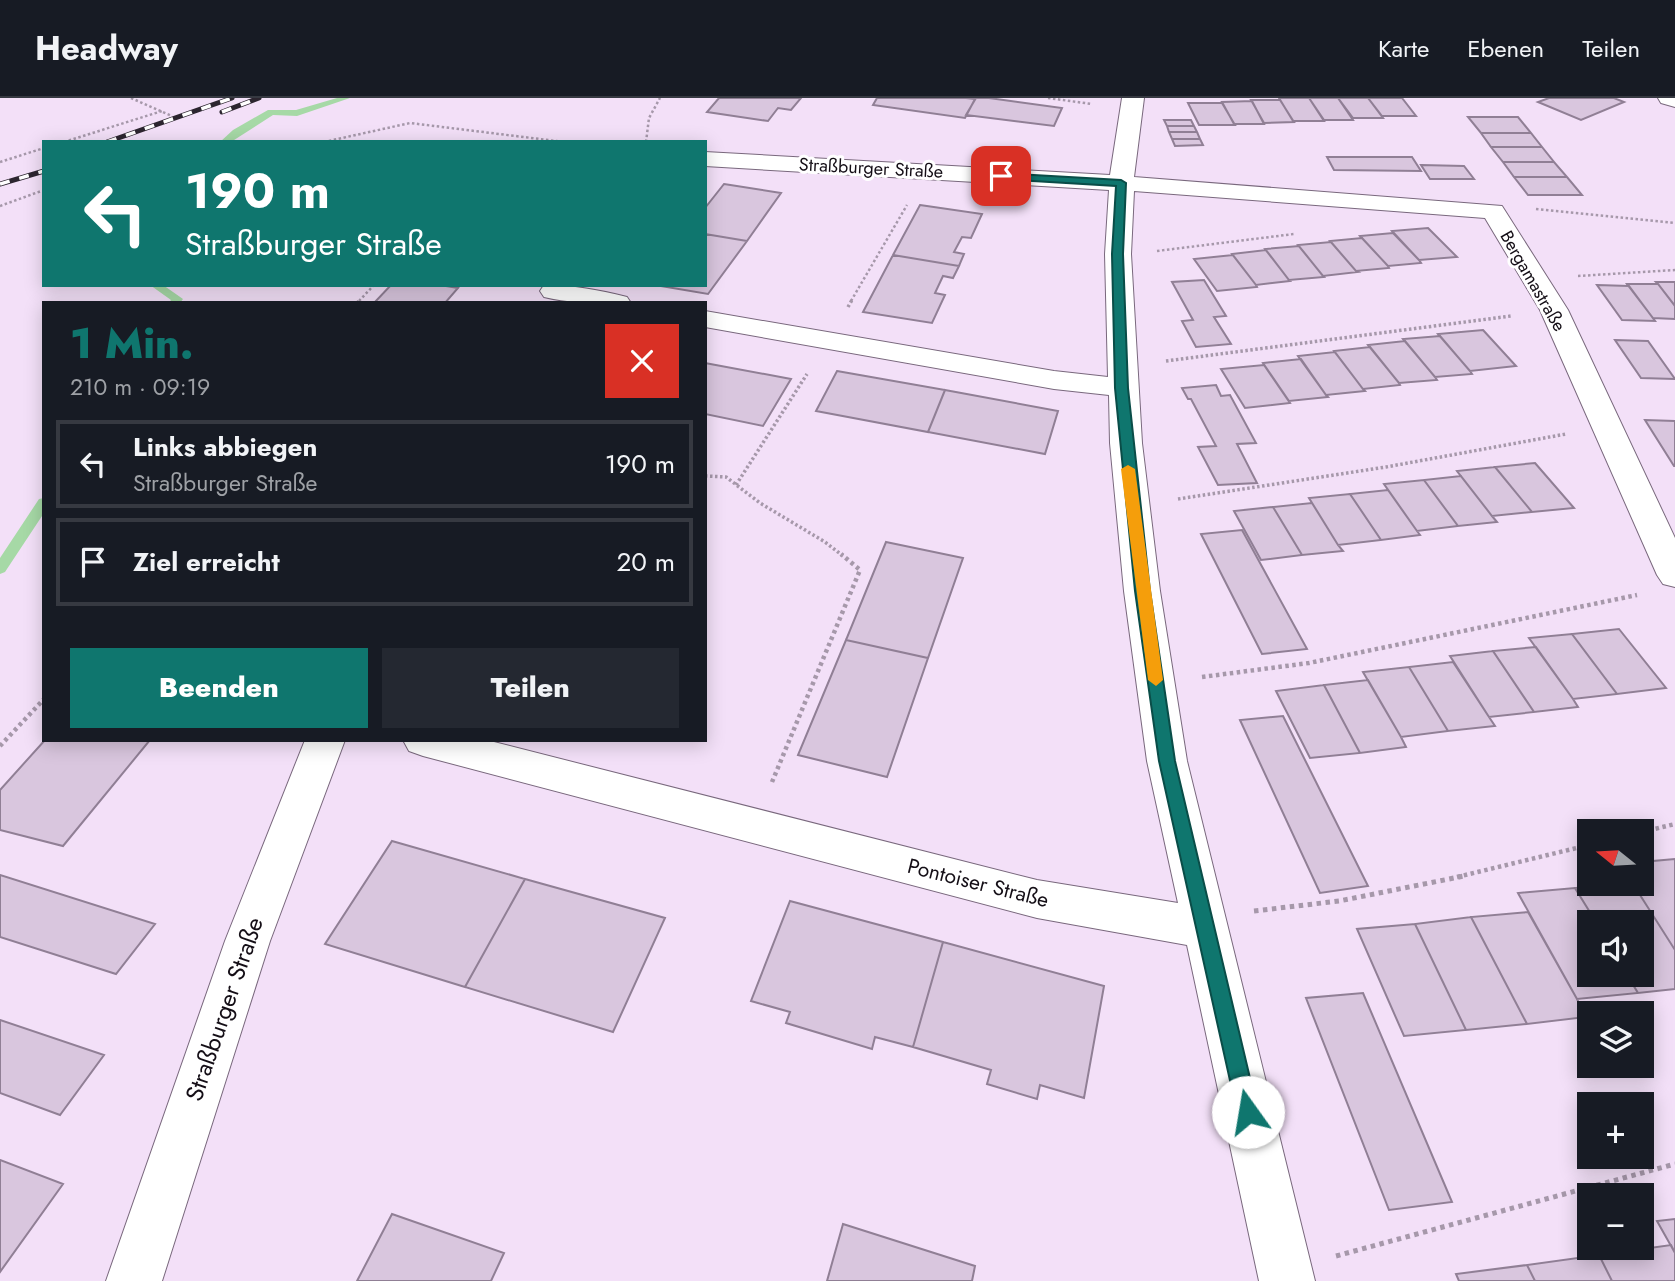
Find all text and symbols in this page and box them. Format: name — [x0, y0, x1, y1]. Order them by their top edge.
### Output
text: Headway — [35, 25, 178, 72]
text: Karte — [1378, 31, 1429, 66]
text: Ebenen — [1467, 31, 1544, 66]
text: Teilen — [1582, 31, 1640, 66]
pin — [971, 146, 1031, 206]
street label: Straßburger Straße — [798, 151, 944, 185]
text: 190 m — [185, 156, 330, 226]
icon: arrive — [982, 157, 1020, 195]
icon: left — [70, 168, 161, 259]
text: Straßburger Straße — [185, 221, 442, 267]
street label: Bergamastraße — [1494, 226, 1572, 336]
text: 1 Min. — [70, 313, 194, 374]
button: close — [605, 324, 679, 398]
text: 210 m · 09:19 — [70, 370, 210, 404]
text: Links abbiegen — [133, 428, 317, 466]
icon: left — [74, 445, 112, 483]
text: 190 m — [605, 445, 675, 483]
text: Straßburger Straße — [133, 466, 317, 500]
icon: arrive — [74, 543, 112, 581]
text: Ziel erreicht — [133, 543, 280, 581]
text: 20 m — [617, 543, 675, 581]
button: Beenden — [70, 648, 368, 728]
button: Teilen — [382, 648, 679, 728]
north arrow — [1577, 819, 1654, 896]
map controls — [1577, 819, 1654, 1260]
street label: Pontoiser Straße — [904, 851, 1052, 915]
button: sound — [1577, 910, 1654, 987]
street label: Straßburger Straße — [176, 912, 272, 1106]
button: layers — [1577, 1001, 1654, 1078]
position arrow — [1211, 1075, 1285, 1149]
button: + — [1577, 1092, 1654, 1169]
button: − — [1577, 1183, 1654, 1260]

